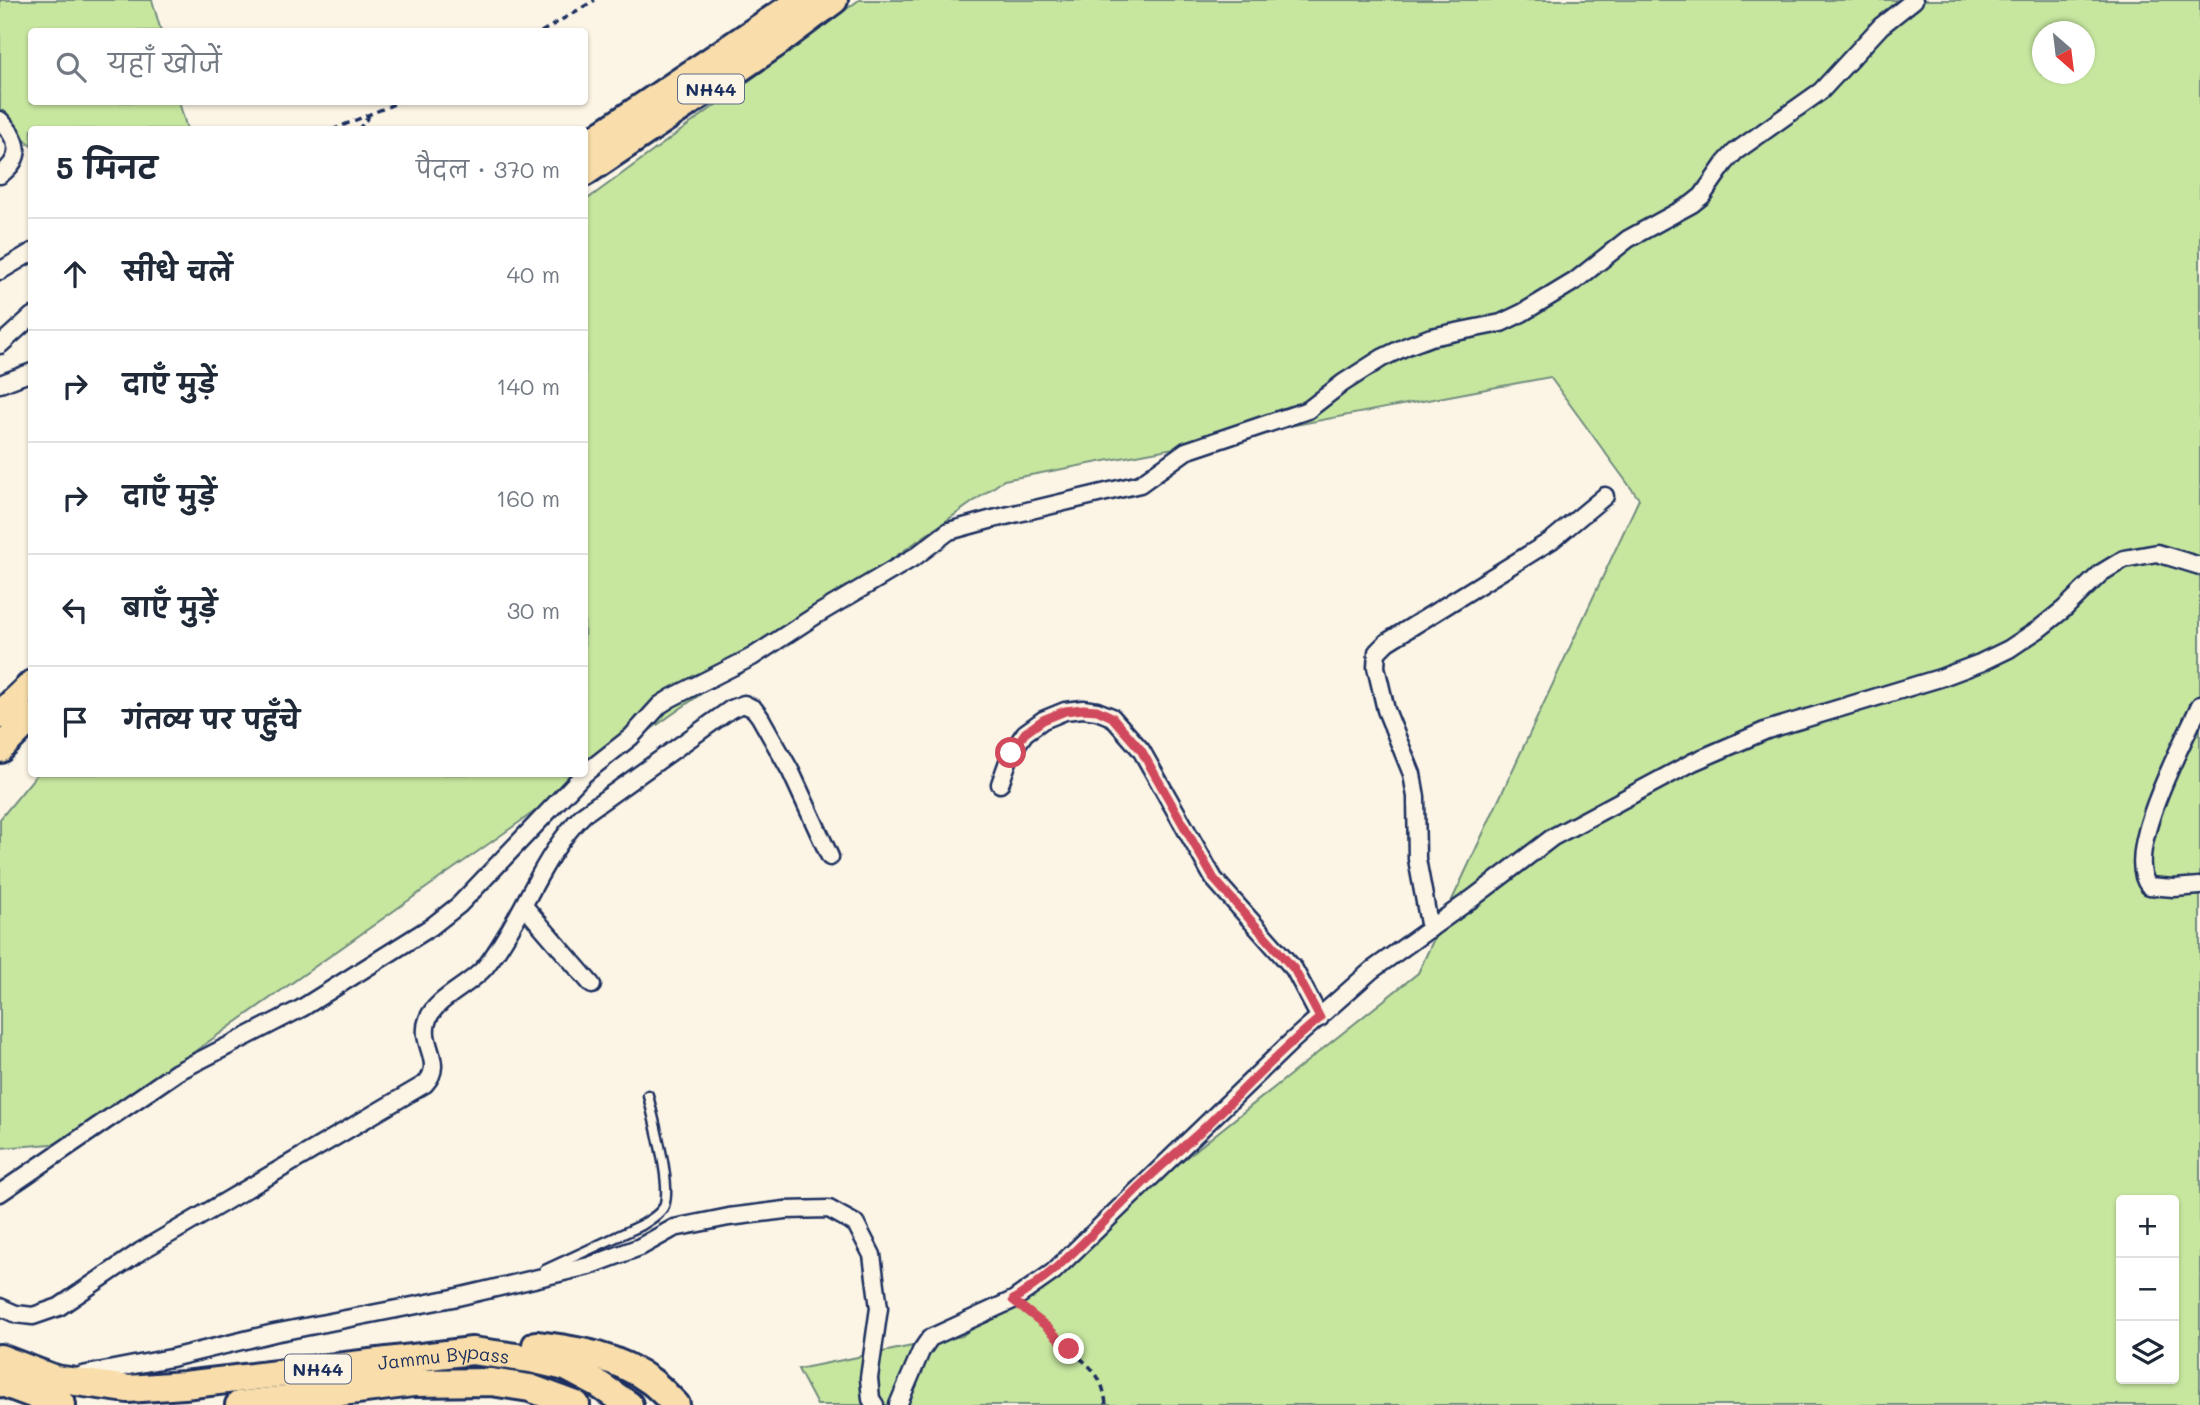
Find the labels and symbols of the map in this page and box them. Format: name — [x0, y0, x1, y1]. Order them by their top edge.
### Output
north arrow — [2032, 21, 2095, 84]
road number: NH44 — [678, 74, 744, 104]
route start — [995, 737, 1026, 768]
route end — [1053, 1333, 1084, 1364]
street label: Jammu Bypass — [376, 1338, 511, 1375]
road number: NH44 — [285, 1354, 351, 1384]

